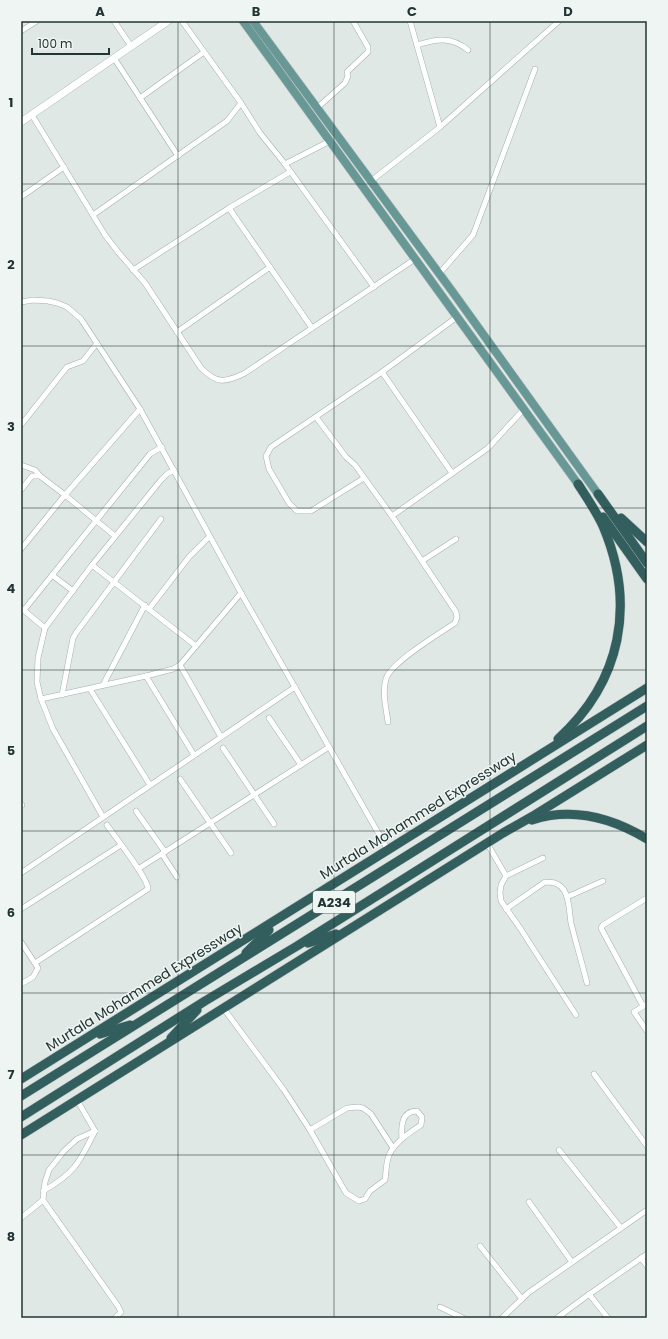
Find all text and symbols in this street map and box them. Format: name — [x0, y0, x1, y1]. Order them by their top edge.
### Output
text: A — [95, 2, 105, 21]
text: B — [252, 2, 261, 21]
text: C — [407, 2, 417, 21]
text: D — [563, 2, 573, 21]
scale bar — [32, 30, 109, 56]
text: 100 m — [38, 35, 72, 52]
text: 1 — [9, 93, 13, 112]
text: 2 — [7, 255, 15, 274]
text: 3 — [7, 417, 15, 436]
text: 4 — [7, 579, 16, 598]
text: 5 — [7, 741, 15, 760]
street label: Murtala Mohammed Expressway — [316, 746, 520, 884]
road number: A234 — [313, 891, 355, 913]
text: 6 — [7, 903, 15, 922]
street label: Murtala Mohammed Expressway — [42, 918, 246, 1056]
text: 7 — [8, 1065, 15, 1084]
text: 8 — [7, 1227, 15, 1246]

